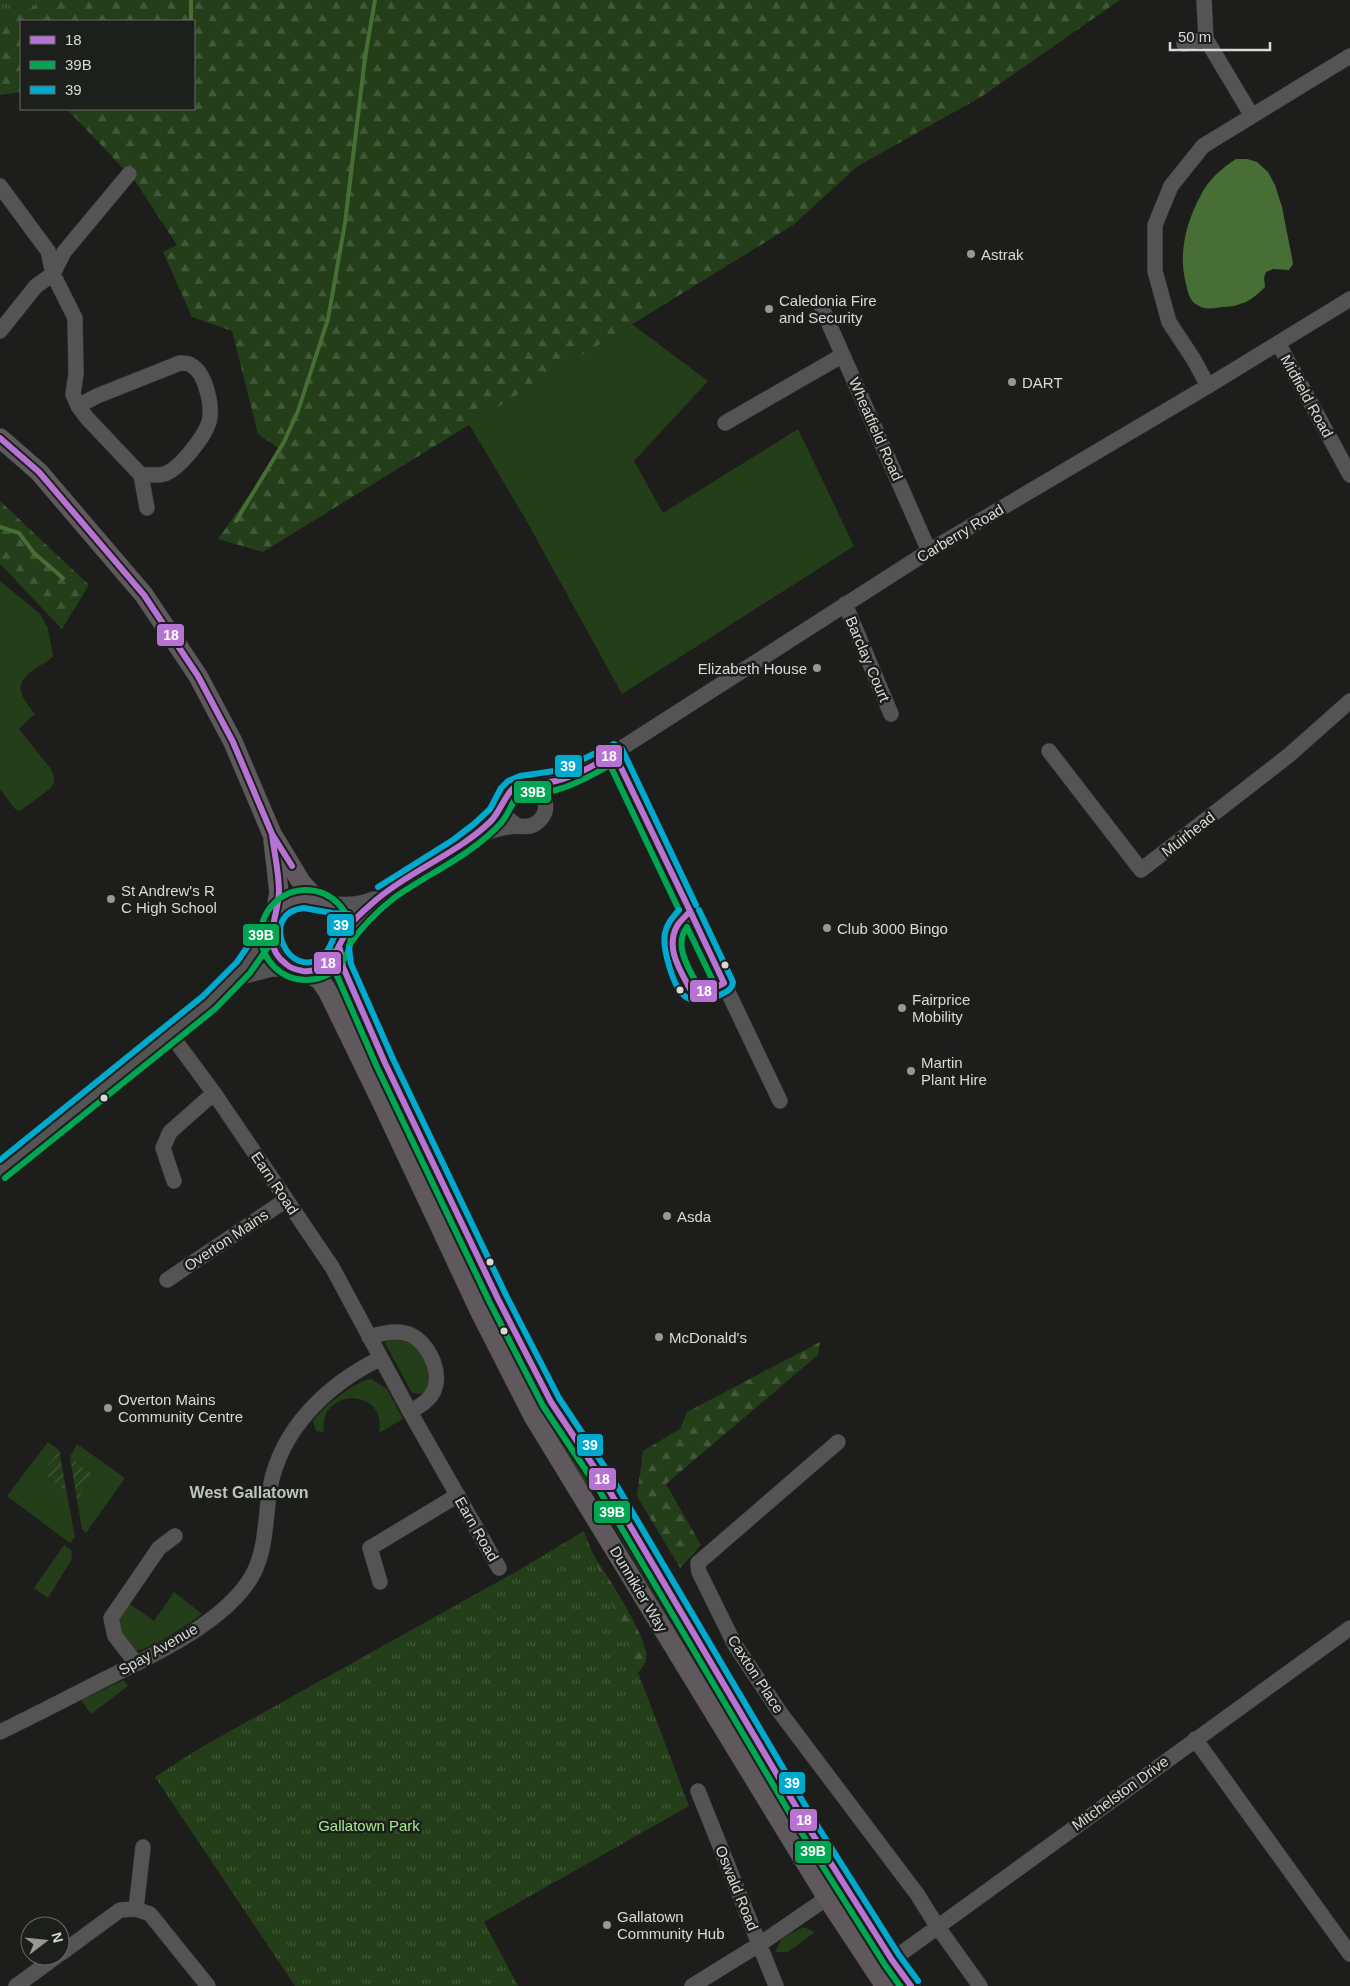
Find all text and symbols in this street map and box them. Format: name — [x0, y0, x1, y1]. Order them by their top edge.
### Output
legend — [20, 20, 195, 110]
scale bar — [1170, 20, 1270, 52]
text: 50 m — [1178, 28, 1211, 45]
text: 18 — [65, 31, 82, 48]
text: 39B — [65, 56, 92, 73]
text: 39 — [65, 81, 82, 98]
place label: Astrak — [981, 246, 1024, 263]
marker: Astrak — [965, 248, 977, 260]
place label: Caledonia Fire and Security — [779, 292, 877, 326]
marker: Caledonia Fire and Security — [763, 303, 775, 315]
street label: Midfield Road — [1277, 352, 1337, 440]
place label: DART — [1022, 374, 1063, 391]
street label: Wheatfield Road — [846, 375, 906, 483]
marker: DART — [1006, 376, 1018, 388]
street label: Carberry Road — [913, 500, 1007, 566]
street label: Barclay Court — [842, 614, 894, 705]
line badge: 18 — [156, 623, 185, 647]
text: 18 — [163, 627, 179, 643]
place label: Elizabeth House — [698, 660, 807, 677]
marker: Elizabeth House — [811, 662, 823, 674]
line badge: 18 — [595, 744, 623, 768]
text: 18 — [601, 748, 617, 764]
line badge: 39 — [554, 754, 583, 778]
text: 39 — [560, 758, 576, 774]
line badge: 39B — [513, 780, 552, 804]
text: 39B — [520, 784, 546, 800]
street label: Muirhead — [1158, 808, 1218, 860]
place label: St Andrew's R C High School — [121, 882, 217, 916]
marker: St Andrew's R C High School — [105, 893, 117, 905]
line badge: 39 — [326, 913, 355, 937]
text: 39 — [333, 917, 349, 933]
place label: Club 3000 Bingo — [837, 920, 948, 937]
marker: Club 3000 Bingo — [821, 922, 833, 934]
line badge: 39B — [242, 923, 280, 947]
text: 39B — [248, 927, 274, 943]
line badge: 18 — [313, 951, 342, 975]
text: 18 — [320, 955, 336, 971]
unlabelled marker — [720, 960, 730, 970]
line badge: 18 — [689, 979, 718, 1003]
text: 18 — [696, 983, 712, 999]
unlabelled marker — [675, 985, 685, 995]
place label: Fairprice Mobility — [912, 991, 970, 1025]
marker: Fairprice Mobility — [896, 1002, 908, 1014]
place label: Martin Plant Hire — [921, 1054, 987, 1088]
marker: Martin Plant Hire — [905, 1065, 917, 1077]
unlabelled marker — [99, 1093, 109, 1103]
street label: Earn Road — [248, 1149, 302, 1217]
street label: Overton Mains — [181, 1206, 271, 1274]
place label: Asda — [677, 1208, 712, 1225]
marker: Asda — [661, 1210, 673, 1222]
unlabelled marker — [485, 1257, 495, 1267]
unlabelled marker — [499, 1326, 509, 1336]
place label: McDonald's — [669, 1329, 747, 1346]
marker: McDonald's — [653, 1331, 665, 1343]
place label: Overton Mains Community Centre — [118, 1391, 243, 1425]
marker: Overton Mains Community Centre — [102, 1402, 114, 1414]
line badge: 39 — [576, 1433, 604, 1457]
text: 39 — [582, 1437, 598, 1453]
line badge: 18 — [588, 1467, 617, 1491]
text: 18 — [594, 1471, 610, 1487]
district label: West Gallatown — [190, 1484, 308, 1501]
street label: Earn Road — [452, 1494, 502, 1564]
line badge: 39B — [593, 1500, 631, 1524]
text: 39B — [599, 1504, 625, 1520]
street label: Dunnikier Way — [607, 1543, 672, 1635]
street label: Spay Avenue — [116, 1620, 200, 1678]
street label: Caxton Place — [725, 1632, 787, 1716]
street label: Mitchelston Drive — [1068, 1752, 1172, 1834]
line badge: 39 — [778, 1771, 806, 1795]
text: 39 — [784, 1775, 800, 1791]
line badge: 18 — [789, 1808, 818, 1832]
text: 18 — [796, 1812, 812, 1828]
park label: Gallatown Park — [318, 1817, 420, 1834]
line badge: 39B — [794, 1840, 832, 1864]
street label: Oswald Road — [712, 1843, 762, 1933]
text: 39B — [800, 1843, 826, 1859]
place label: Gallatown Community Hub — [617, 1908, 725, 1942]
north arrow — [20, 1916, 70, 1966]
marker: Gallatown Community Hub — [601, 1919, 613, 1931]
text: N — [48, 1930, 67, 1944]

